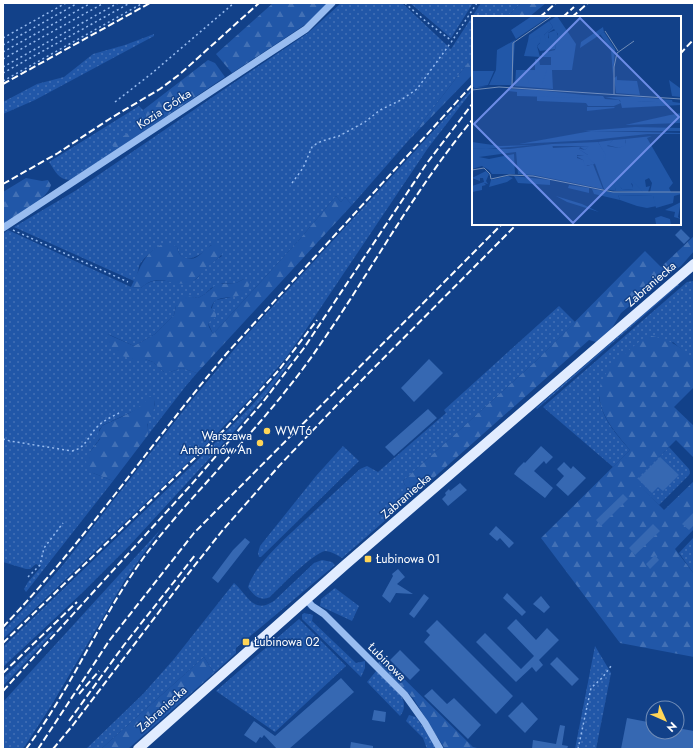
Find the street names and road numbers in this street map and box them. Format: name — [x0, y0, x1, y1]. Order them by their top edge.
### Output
street label: Kozia Górka — [133, 84, 195, 133]
street label: Zabraniecka — [622, 257, 680, 311]
street label: Zabraniecka — [377, 469, 435, 523]
street label: Łubinowa — [363, 638, 411, 686]
street label: Zabraniecka — [133, 682, 191, 736]

